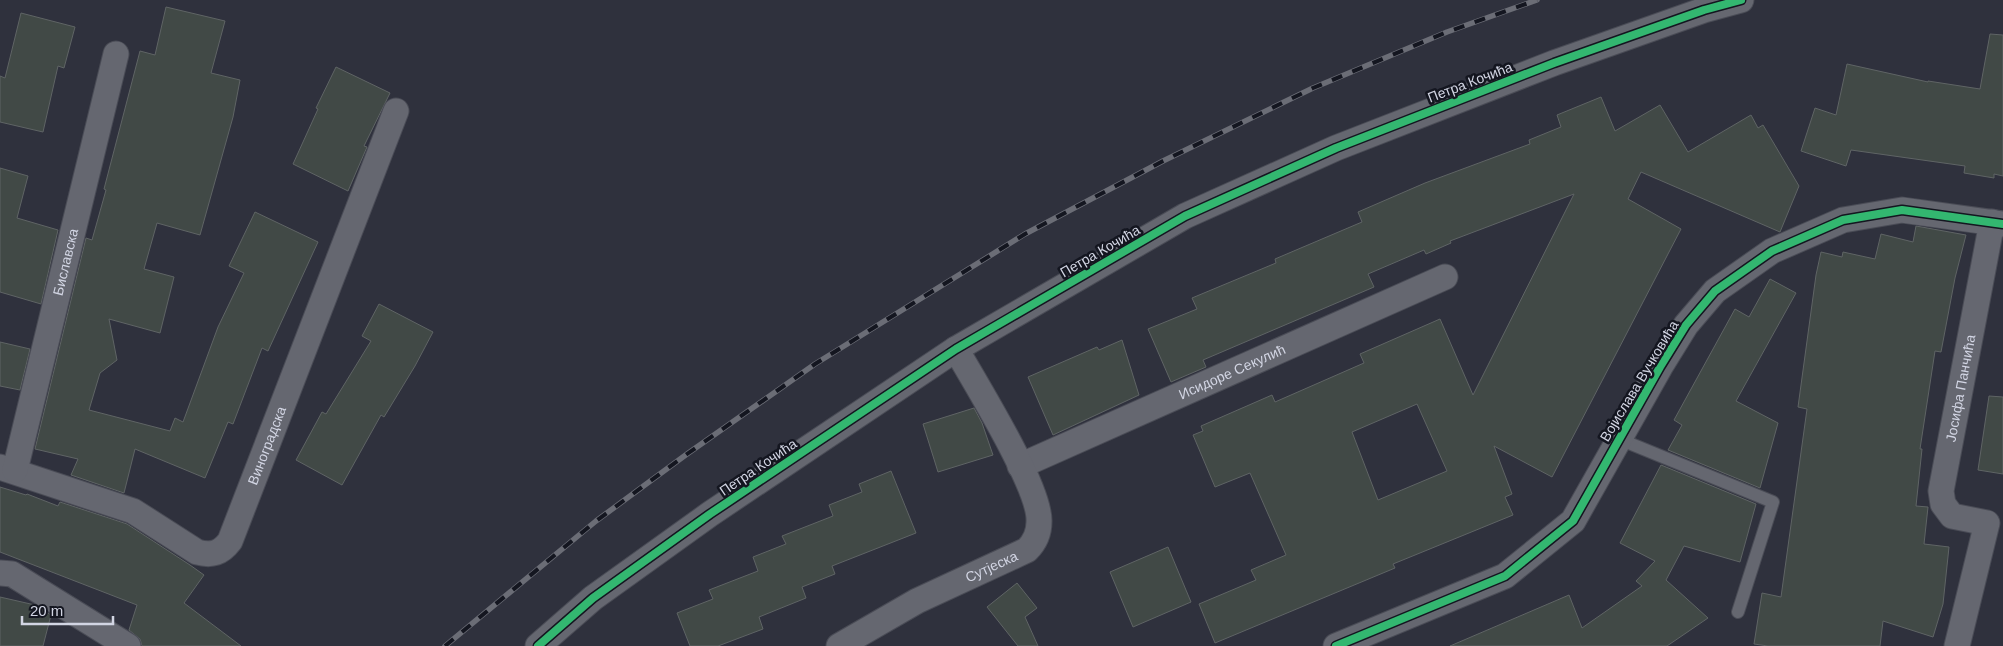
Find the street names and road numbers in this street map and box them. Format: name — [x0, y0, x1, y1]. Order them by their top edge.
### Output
street label: Петра Кочића — [1425, 58, 1515, 106]
street label: Петра Кочића — [1057, 222, 1143, 280]
street label: Биславска — [50, 227, 81, 297]
street label: Војислава Вучковића — [1597, 317, 1682, 444]
street label: Јосифа Панчића — [1942, 333, 1979, 443]
street label: Исидоре Секулић — [1176, 341, 1288, 402]
street label: Виноградска — [244, 404, 289, 487]
street label: Петра Кочића — [716, 435, 800, 499]
street label: Сутјеска — [963, 547, 1020, 586]

